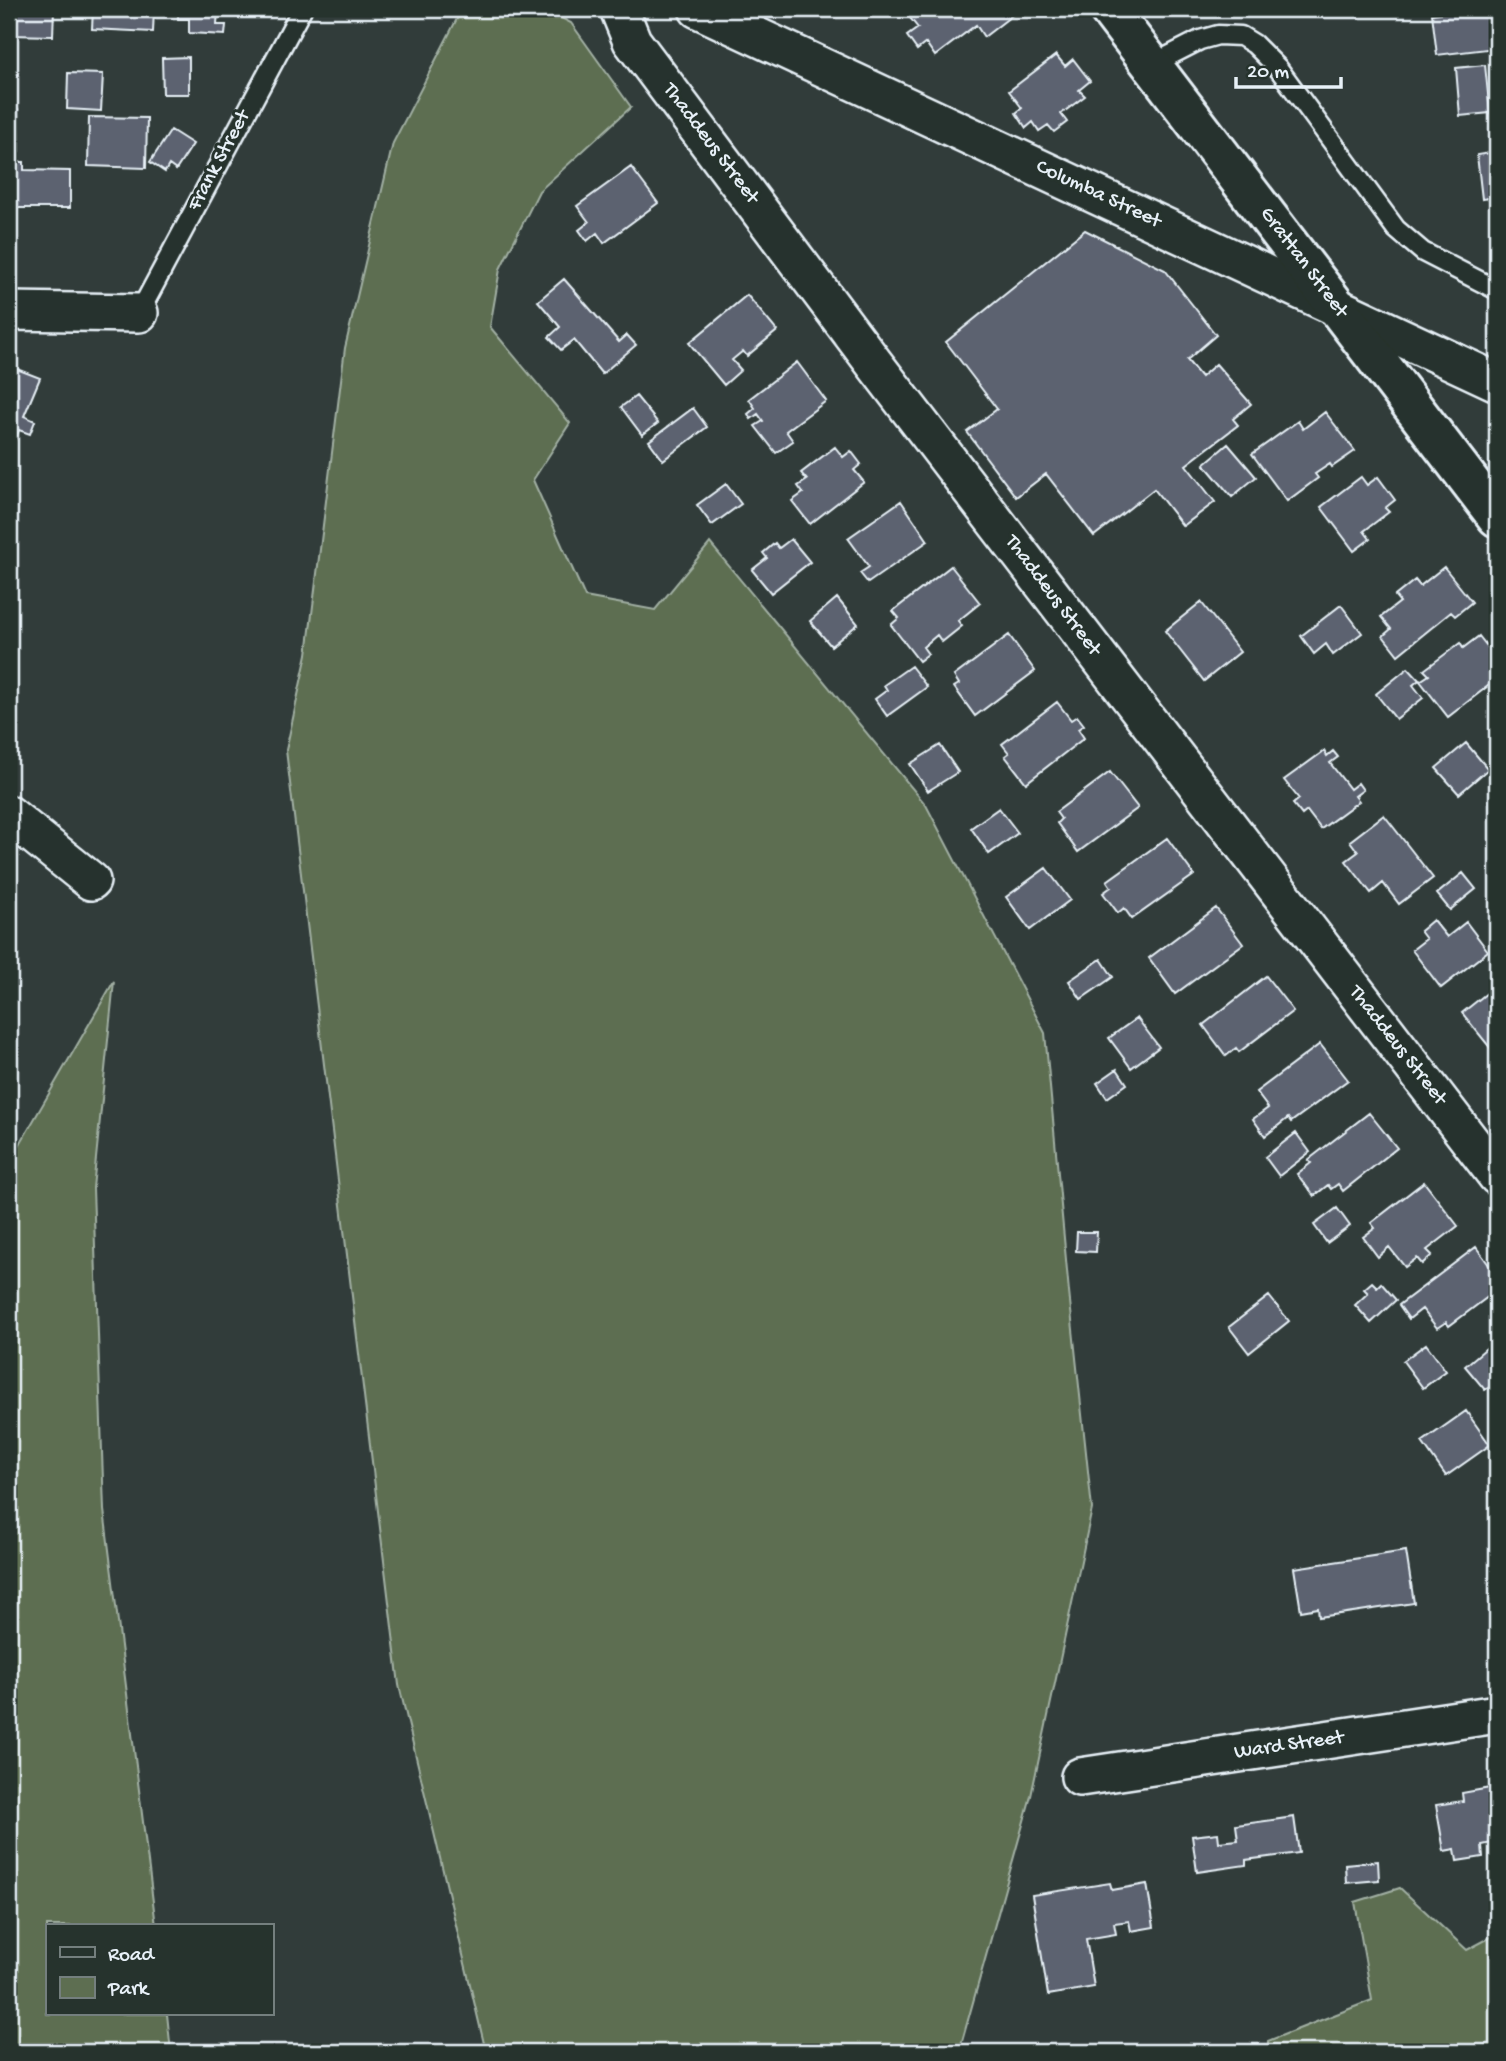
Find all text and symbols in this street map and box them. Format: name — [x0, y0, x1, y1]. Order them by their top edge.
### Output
scale bar — [1236, 46, 1342, 90]
text: 20 m — [1247, 61, 1289, 86]
street label: Thaddeus Street — [656, 78, 765, 211]
street label: Frank Street — [183, 104, 258, 216]
street label: Columba Street — [1031, 155, 1167, 236]
street label: Grattan Street — [1253, 203, 1354, 325]
street label: Thaddeus Street — [998, 530, 1107, 663]
street label: Thaddeus Street — [1342, 980, 1453, 1113]
street label: Ward Street — [1233, 1726, 1348, 1766]
legend — [46, 1924, 273, 2016]
text: Road — [108, 1944, 156, 1969]
text: Park — [107, 1978, 151, 2003]

